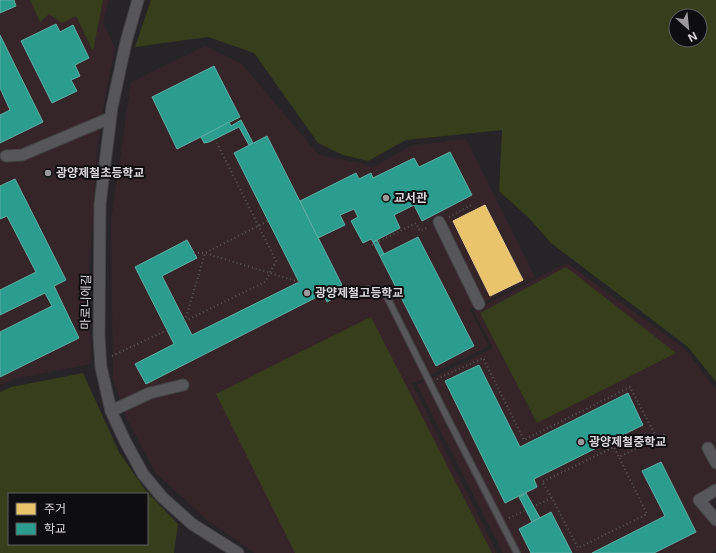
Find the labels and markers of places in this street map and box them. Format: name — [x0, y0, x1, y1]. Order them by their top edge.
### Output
place label: 광양제철초등학교 — [56, 165, 144, 180]
marker: 광양제철초등학교 — [43, 168, 53, 178]
place label: 교서관 — [394, 190, 427, 205]
marker: 교서관 — [381, 193, 391, 203]
place label: 광양제철고등학교 — [315, 285, 403, 300]
marker: 광양제철고등학교 — [302, 288, 312, 298]
place label: 광양제철중학교 — [589, 434, 666, 449]
marker: 광양제철중학교 — [576, 437, 586, 447]

